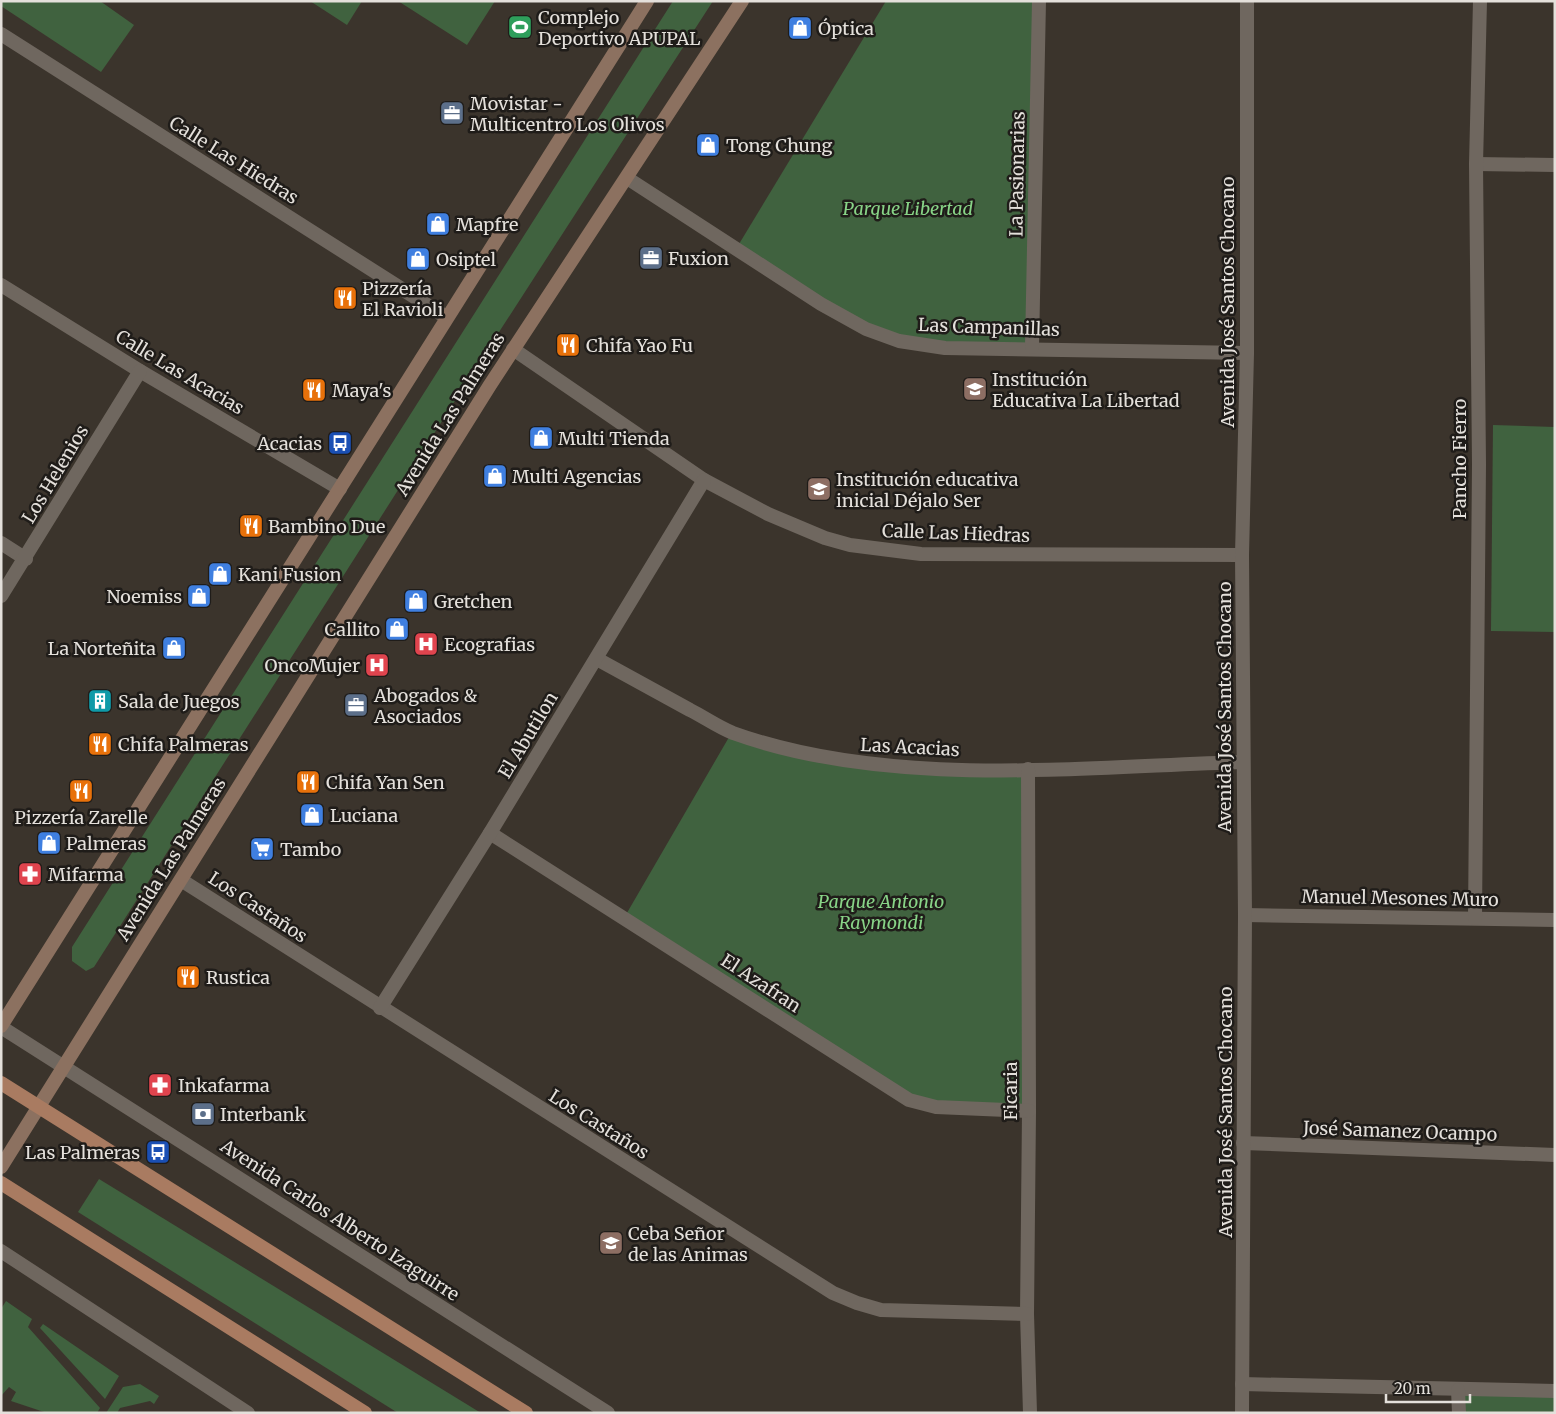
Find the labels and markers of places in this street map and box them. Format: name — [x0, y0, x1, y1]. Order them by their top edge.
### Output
place label: Complejo Deportivo APUPAL — [538, 6, 700, 50]
sports icon: Complejo Deportivo APUPAL — [507, 14, 533, 40]
shop icon: Óptica — [787, 15, 813, 41]
place label: Óptica — [818, 17, 874, 40]
place label: Movistar - Multicentro Los Olivos — [470, 92, 665, 136]
office icon: Movistar - Multicentro Los Olivos — [439, 100, 465, 126]
shop icon: Tong Chung — [695, 132, 721, 158]
place label: Tong Chung — [726, 134, 832, 157]
shop icon: Mapfre — [425, 211, 451, 237]
place label: Mapfre — [456, 213, 518, 236]
office icon: Fuxion — [638, 245, 664, 271]
shop icon: Osiptel — [405, 246, 431, 272]
place label: Fuxion — [668, 247, 729, 270]
place label: Osiptel — [436, 248, 496, 271]
place label: Pizzería El Ravioli — [362, 277, 443, 321]
restaurant icon: Pizzería El Ravioli — [332, 285, 358, 311]
restaurant icon: Chifa Yao Fu — [555, 332, 581, 358]
place label: Chifa Yao Fu — [586, 334, 693, 357]
place label: Institución Educativa La Libertad — [992, 368, 1180, 412]
school or university icon: Institución Educativa La Libertad — [962, 376, 988, 402]
restaurant icon: Maya's — [301, 377, 327, 403]
place label: Maya's — [332, 379, 392, 402]
shop icon: Multi Tienda — [528, 425, 554, 451]
place label: Multi Tienda — [558, 427, 670, 450]
bus stop icon: Acacias — [327, 430, 353, 456]
place label: Acacias — [256, 432, 322, 455]
shop icon: Multi Agencias — [482, 463, 508, 489]
place label: Multi Agencias — [512, 465, 641, 488]
place label: Institución educativa inicial Déjalo Ser — [836, 468, 1019, 512]
school or university icon: Institución educativa inicial Déjalo Ser — [806, 476, 832, 502]
restaurant icon: Bambino Due — [238, 513, 264, 539]
place label: Bambino Due — [268, 515, 385, 538]
shop icon: Kani Fusion — [207, 561, 233, 587]
place label: Kani Fusion — [238, 563, 341, 586]
shop icon: Noemiss — [186, 583, 212, 609]
place label: Noemiss — [107, 585, 182, 608]
shop icon: Gretchen — [403, 588, 429, 614]
place label: Gretchen — [434, 590, 513, 613]
shop icon: Callito — [384, 616, 410, 642]
place label: Callito — [324, 618, 380, 641]
hospital icon: Ecografias — [413, 631, 439, 657]
place label: Ecografias — [444, 633, 535, 656]
shop icon: La Norteñita — [161, 635, 187, 661]
place label: La Norteñita — [48, 637, 156, 660]
hospital icon: OncoMujer — [364, 652, 390, 678]
place label: OncoMujer — [264, 654, 360, 677]
place label: Abogados & Asociados — [373, 684, 478, 728]
building icon: Sala de Juegos — [87, 688, 113, 714]
place label: Sala de Juegos — [118, 690, 240, 713]
office icon: Abogados & Asociados — [343, 692, 369, 718]
restaurant icon: Chifa Palmeras — [87, 731, 113, 757]
place label: Chifa Palmeras — [118, 733, 249, 756]
restaurant icon: Chifa Yan Sen — [295, 769, 321, 795]
place label: Chifa Yan Sen — [326, 771, 445, 794]
restaurant icon: Pizzería Zarelle — [68, 778, 94, 804]
shop icon: Luciana — [299, 802, 325, 828]
place label: Luciana — [330, 804, 399, 827]
place label: Pizzería Zarelle — [14, 806, 148, 829]
shop icon: Palmeras — [36, 830, 62, 856]
place label: Palmeras — [66, 832, 147, 855]
supermarket icon: Tambo — [249, 836, 275, 862]
place label: Tambo — [280, 838, 341, 861]
pharmacy icon: Mifarma — [17, 861, 43, 887]
place label: Mifarma — [48, 863, 124, 886]
restaurant icon: Rustica — [175, 964, 201, 990]
place label: Rustica — [206, 966, 270, 989]
pharmacy icon: Inkafarma — [147, 1072, 173, 1098]
place label: Inkafarma — [178, 1074, 270, 1097]
bank icon: Interbank — [190, 1101, 216, 1127]
place label: Interbank — [220, 1103, 306, 1126]
bus stop icon: Las Palmeras — [145, 1139, 171, 1165]
place label: Las Palmeras — [25, 1141, 140, 1164]
place label: Ceba Señor de las Animas — [628, 1222, 748, 1266]
school or university icon: Ceba Señor de las Animas — [598, 1230, 624, 1256]

